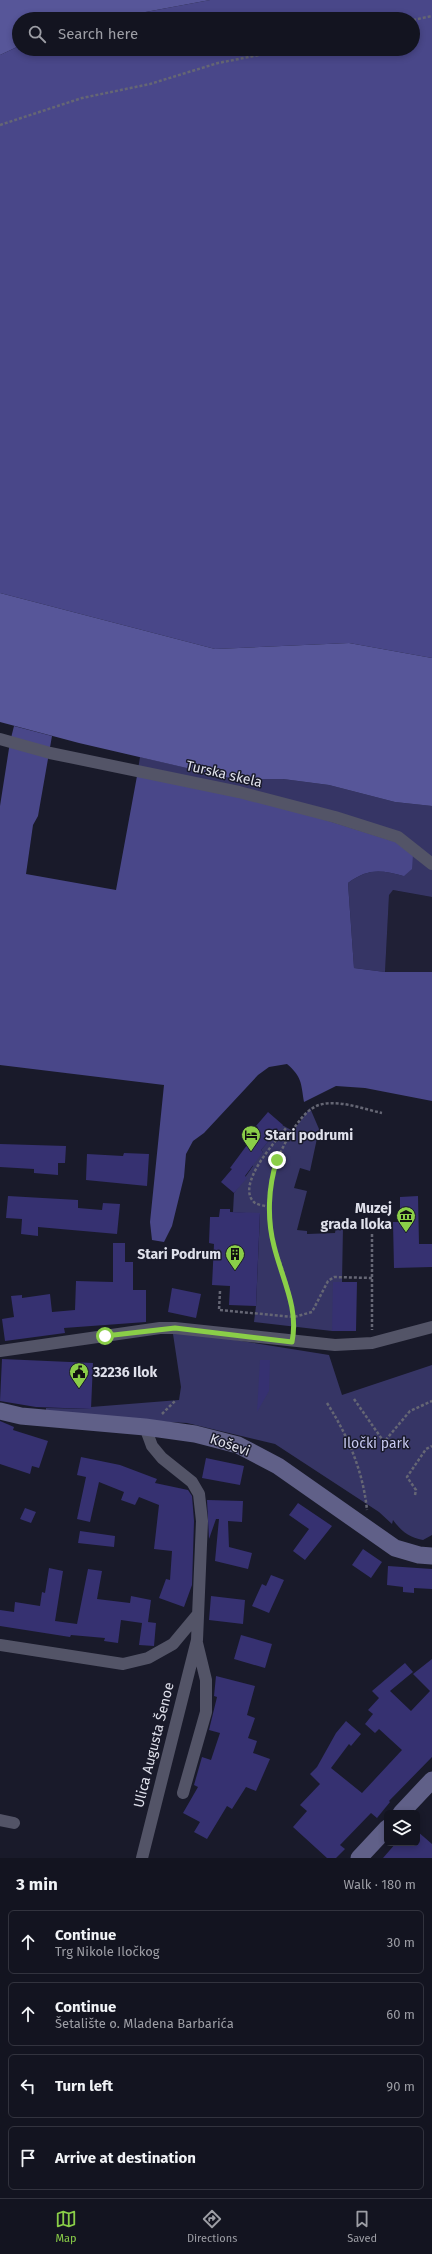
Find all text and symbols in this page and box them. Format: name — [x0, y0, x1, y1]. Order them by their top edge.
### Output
search box — [12, 12, 420, 56]
icon: search — [26, 23, 48, 45]
text: Search here — [58, 25, 138, 43]
street label: Turska skela — [184, 757, 264, 791]
hotel icon: Stari podrumi — [240, 1124, 262, 1152]
place label: Stari podrumi — [265, 1127, 353, 1144]
route end — [268, 1151, 286, 1169]
place label: Muzej grada Iloka — [321, 1200, 392, 1233]
museum icon: Muzej grada Iloka — [395, 1205, 417, 1233]
building icon: Stari Podrum — [224, 1243, 246, 1271]
place label: Stari Podrum — [137, 1246, 221, 1263]
route start — [96, 1327, 114, 1345]
public building icon: 32236 Ilok — [68, 1361, 90, 1389]
place label: 32236 Ilok — [92, 1364, 157, 1381]
street label: Koševi — [208, 1430, 252, 1460]
park label: Iločki park — [343, 1435, 410, 1452]
street label: Ulica Augusta Šenoe — [129, 1680, 178, 1810]
map controls — [384, 1810, 420, 1846]
button: layers — [384, 1810, 420, 1846]
text: 3 min — [16, 1874, 58, 1895]
text: Walk · 180 m — [344, 1877, 416, 1892]
text: Continue — [55, 1926, 116, 1944]
icon: ahead — [17, 1931, 39, 1953]
text: 30 m — [387, 1935, 415, 1950]
text: Trg Nikole Iločkog — [55, 1944, 160, 1959]
text: Continue — [55, 1998, 116, 2016]
icon: ahead — [17, 2003, 39, 2025]
text: 60 m — [386, 2007, 415, 2022]
text: Šetalište o. Mladena Barbarića — [55, 2016, 234, 2031]
icon: left — [17, 2075, 39, 2097]
text: Turn left — [55, 2077, 113, 2095]
text: 90 m — [386, 2079, 415, 2094]
icon: arrive — [17, 2147, 39, 2169]
text: Arrive at destination — [55, 2149, 196, 2167]
tab: Map — [55, 2208, 77, 2245]
tab: Directions — [187, 2208, 237, 2245]
tab: Saved — [347, 2208, 377, 2245]

